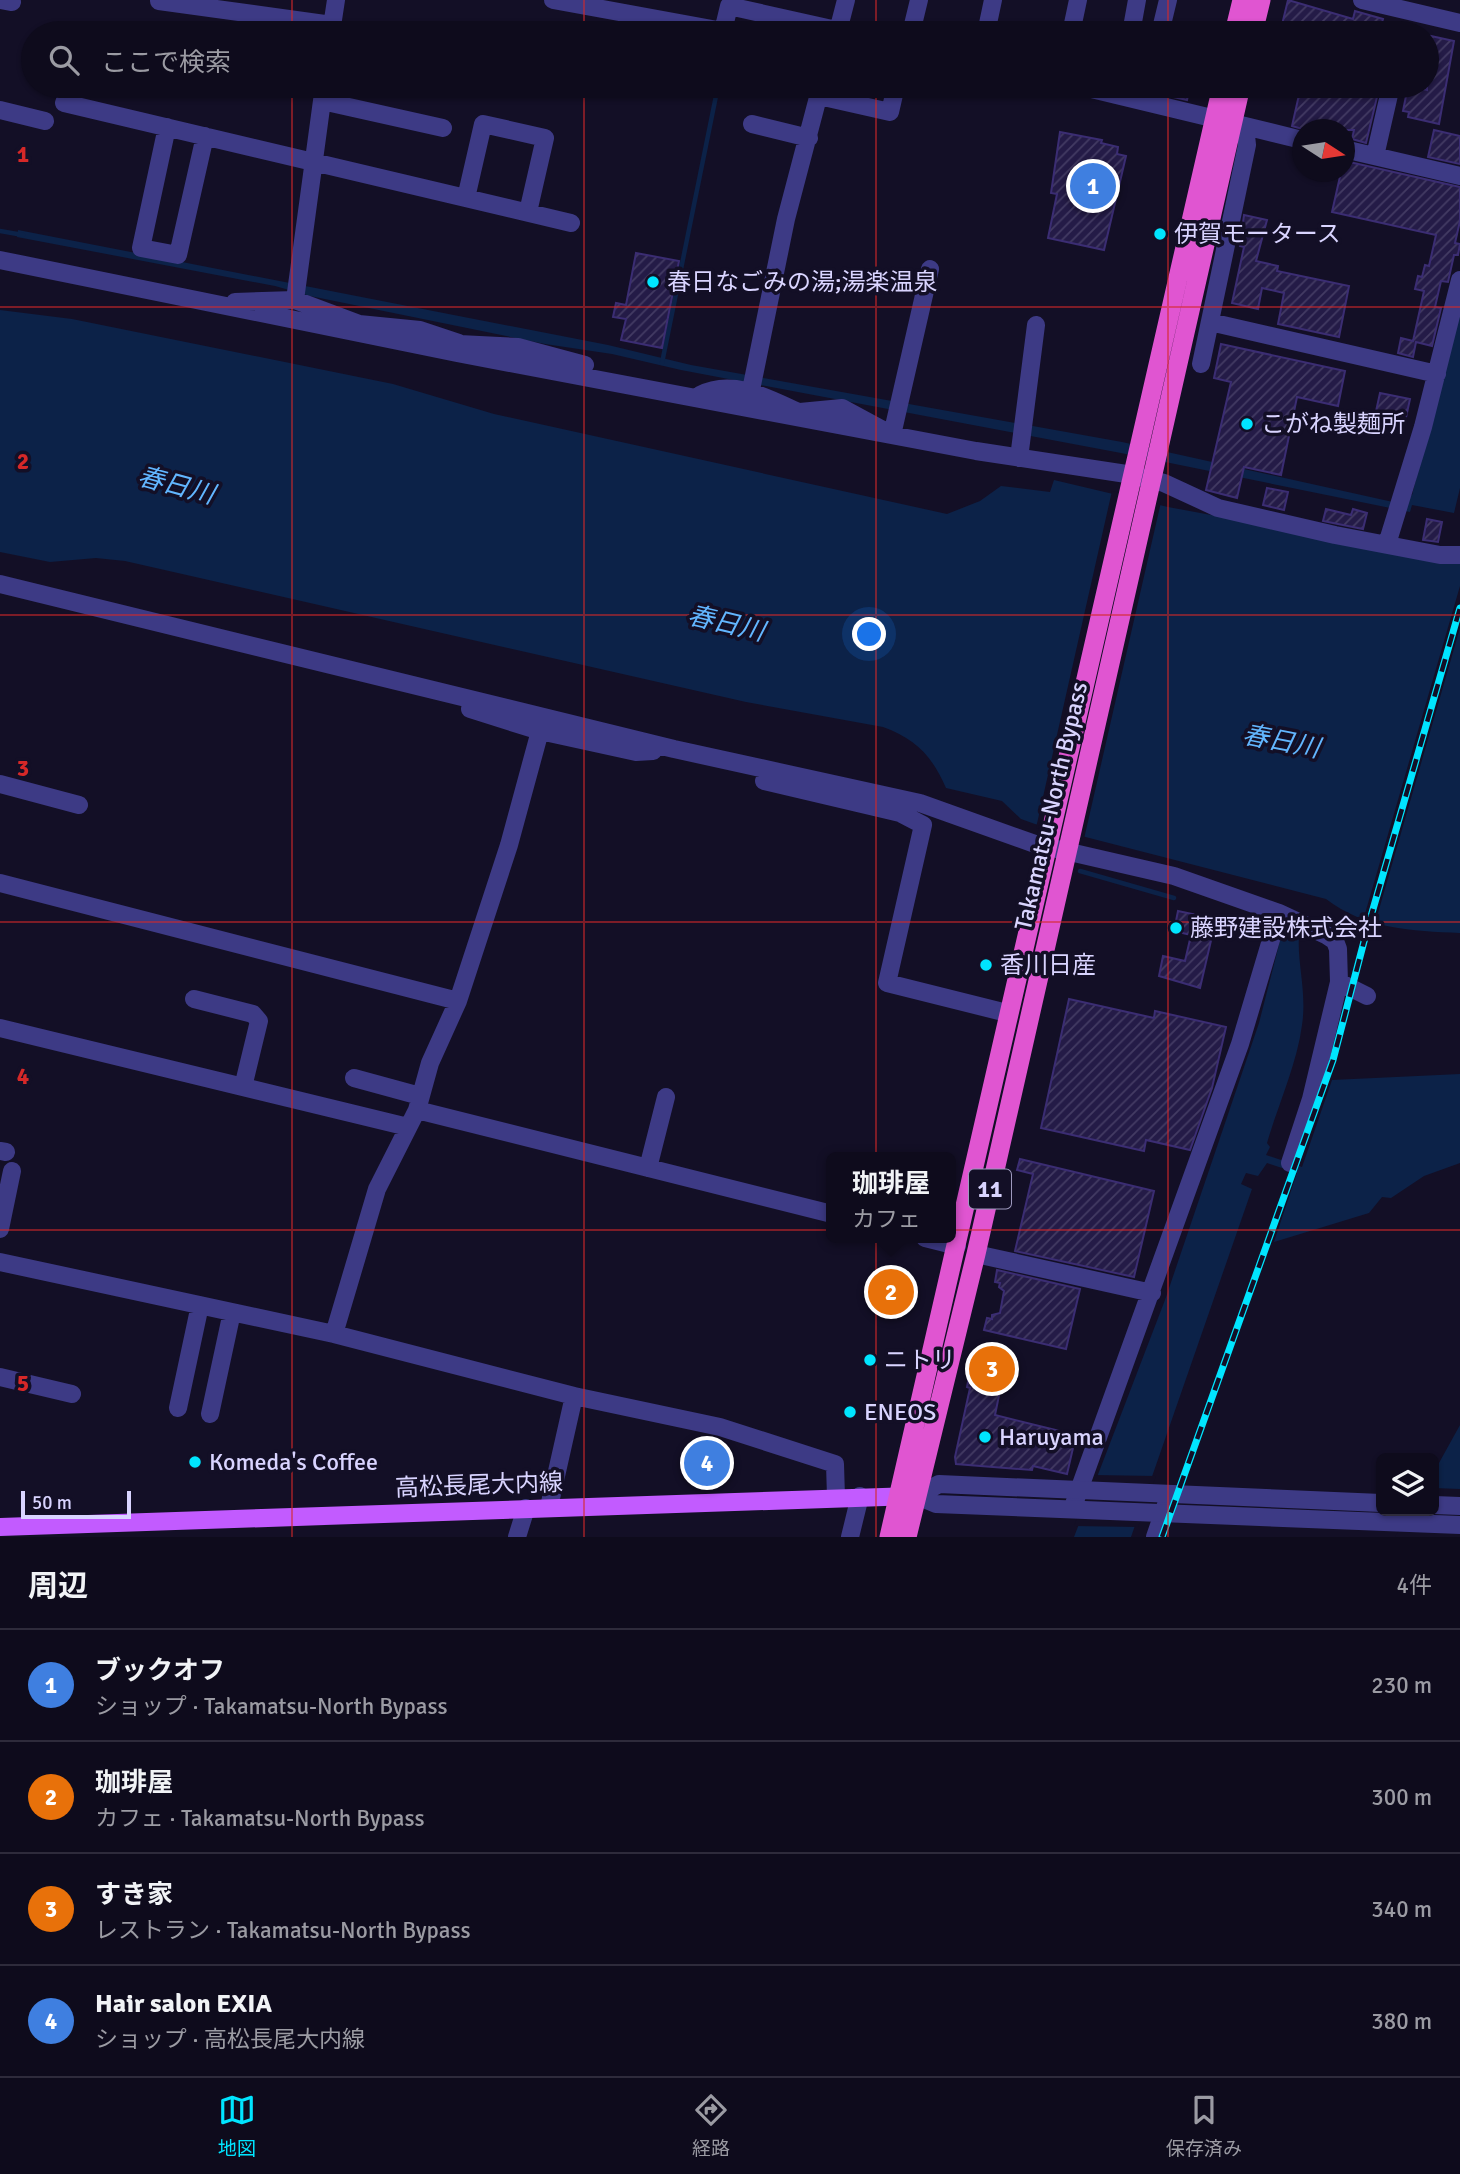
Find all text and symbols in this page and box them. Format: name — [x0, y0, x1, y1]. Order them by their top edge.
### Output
search box — [21, 21, 1439, 98]
icon: search — [45, 41, 83, 79]
text: ここで検索 — [101, 47, 231, 79]
north arrow — [1292, 119, 1355, 182]
text: 1 — [17, 140, 29, 169]
pin: 1 — [1070, 160, 1116, 212]
place label: 伊賀モータース — [1174, 219, 1341, 249]
marker: 伊賀モータース — [1152, 226, 1168, 242]
place label: 春日なごみの湯;湯楽温泉 — [667, 267, 938, 297]
marker: 春日なごみの湯;湯楽温泉 — [645, 274, 661, 290]
place label: こがね製麺所 — [1261, 409, 1405, 439]
marker: こがね製麺所 — [1239, 416, 1255, 432]
text: 2 — [17, 447, 29, 476]
water label: 春日川 — [134, 460, 221, 512]
water label: 春日川 — [684, 600, 771, 649]
your location — [852, 617, 886, 651]
street label: Takamatsu-North Bypass — [1008, 679, 1094, 933]
water label: 春日川 — [1240, 719, 1325, 766]
text: 3 — [17, 754, 29, 783]
place label: 藤野建設株式会社 — [1190, 913, 1382, 943]
marker: 藤野建設株式会社 — [1168, 920, 1184, 936]
place label: 香川日産 — [1000, 950, 1096, 980]
marker: 香川日産 — [978, 957, 994, 973]
text: 4 — [17, 1062, 29, 1091]
popup — [826, 1152, 956, 1243]
text: 珈琲屋 — [852, 1168, 930, 1200]
road number: 11 — [969, 1170, 1011, 1208]
text: カフェ — [852, 1205, 921, 1234]
pin: 2 — [868, 1266, 914, 1318]
pin: 3 — [969, 1343, 1015, 1395]
place label: ニトリ — [884, 1345, 956, 1375]
marker: ニトリ — [862, 1352, 878, 1368]
text: 5 — [17, 1369, 29, 1398]
place label: ENEOS — [864, 1397, 936, 1427]
marker: ENEOS — [842, 1404, 858, 1420]
place label: Haruyama — [999, 1422, 1104, 1452]
marker: Haruyama — [977, 1429, 993, 1445]
pin: 4 — [684, 1437, 730, 1489]
place label: Komeda's Coffee — [209, 1447, 378, 1477]
map controls — [1376, 1453, 1439, 1516]
button: layers — [1376, 1453, 1439, 1516]
marker: Komeda's Coffee — [187, 1454, 203, 1470]
street label: 高松長尾大内線 — [395, 1467, 563, 1503]
scale bar — [21, 1488, 131, 1520]
text: 50 m — [32, 1491, 72, 1515]
text: 周辺 — [28, 1568, 88, 1605]
text: 4件 — [1397, 1571, 1432, 1600]
text: ブックオフ — [95, 1655, 225, 1687]
text: 1 — [45, 1671, 57, 1700]
text: 230 m — [1371, 1671, 1432, 1700]
text: ショップ · Takamatsu-North Bypass — [95, 1692, 448, 1721]
text: 珈琲屋 — [95, 1767, 173, 1799]
text: 2 — [45, 1783, 57, 1812]
text: 300 m — [1371, 1783, 1432, 1812]
text: カフェ · Takamatsu-North Bypass — [95, 1804, 425, 1833]
text: すき家 — [95, 1879, 173, 1911]
text: 3 — [45, 1895, 57, 1924]
text: 340 m — [1371, 1895, 1432, 1924]
text: レストラン · Takamatsu-North Bypass — [95, 1916, 471, 1945]
text: Hair salon EXIA — [95, 1988, 272, 2020]
text: 4 — [45, 2007, 57, 2036]
text: 380 m — [1371, 2007, 1432, 2036]
text: ショップ · 高松長尾大内線 — [95, 2025, 365, 2054]
tab: 地図 — [218, 2091, 256, 2161]
tab: 経路 — [692, 2091, 730, 2161]
tab: 保存済み — [1166, 2091, 1242, 2161]

